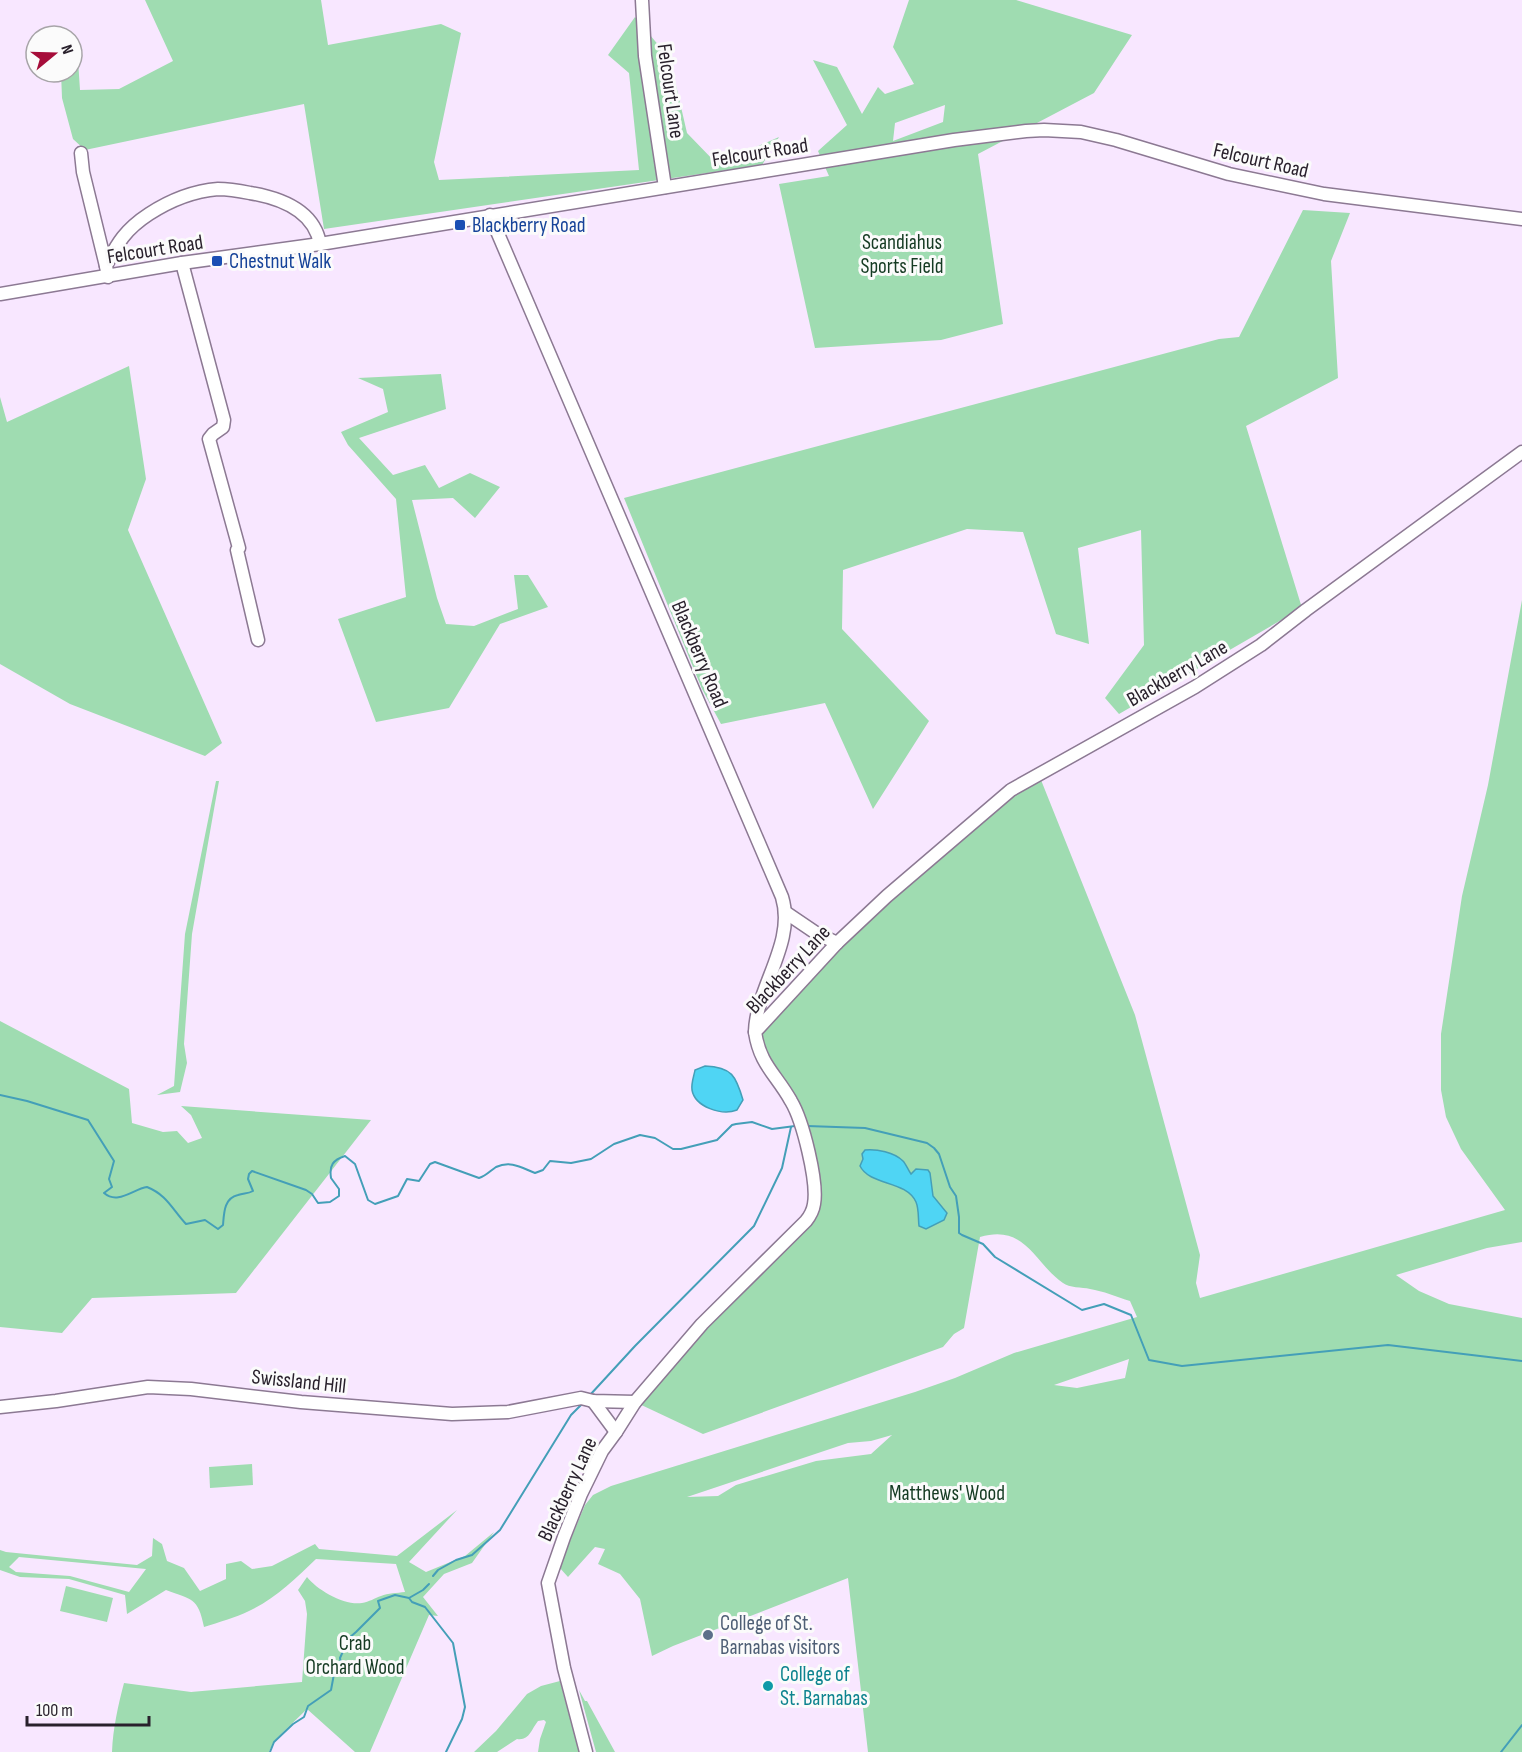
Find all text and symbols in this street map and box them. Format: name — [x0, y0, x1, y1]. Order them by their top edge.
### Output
north arrow — [24, 24, 84, 84]
text: N — [56, 42, 77, 57]
street label: Felcourt Lane — [652, 42, 690, 140]
street label: Felcourt Road — [710, 133, 810, 172]
street label: Felcourt Road — [1211, 137, 1311, 184]
place label: Blackberry Road — [472, 213, 586, 238]
marker: Blackberry Road — [453, 218, 467, 232]
street label: Felcourt Road — [105, 230, 205, 269]
park label: Scandiahus Sports Field — [860, 230, 944, 279]
place label: Chestnut Walk — [229, 249, 331, 274]
marker: Chestnut Walk — [210, 254, 224, 268]
street label: Blackberry Road — [666, 597, 733, 711]
street label: Blackberry Lane — [1123, 635, 1232, 712]
street label: Blackberry Lane — [741, 920, 836, 1019]
street label: Swissland Hill — [250, 1364, 347, 1399]
street label: Blackberry Lane — [532, 1433, 602, 1545]
park label: Matthews' Wood — [889, 1481, 1005, 1506]
place label: College of St. Barnabas visitors — [720, 1611, 840, 1660]
marker: College of St. Barnabas visitors — [701, 1628, 715, 1642]
park label: Crab Orchard Wood — [306, 1631, 404, 1680]
place label: College of St. Barnabas — [780, 1662, 868, 1711]
marker: College of St. Barnabas — [761, 1679, 775, 1693]
scale bar — [27, 1689, 148, 1727]
text: 100 m — [36, 1700, 73, 1721]

